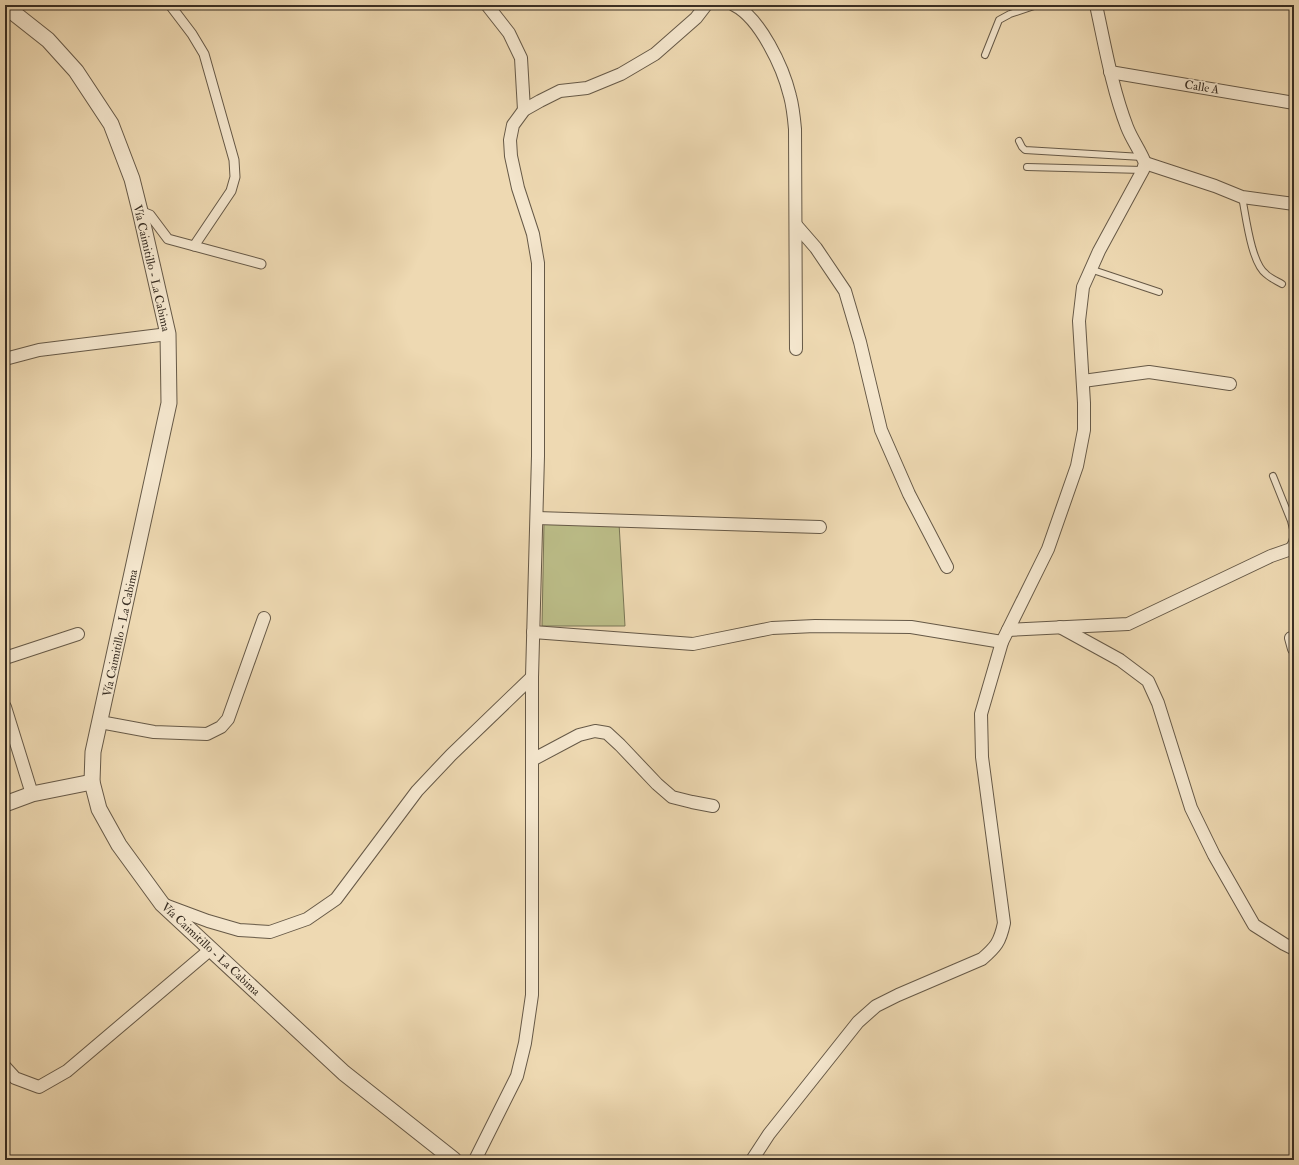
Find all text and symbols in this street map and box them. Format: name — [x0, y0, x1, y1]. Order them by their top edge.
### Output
street label: Calle A — [1183, 77, 1221, 98]
street label: Vía Caimitillo - La Cabima — [130, 203, 174, 334]
street label: Vía Caimitillo - La Cabima — [100, 567, 142, 698]
street label: Vía Caimitillo - La Cabima — [158, 900, 264, 1000]

